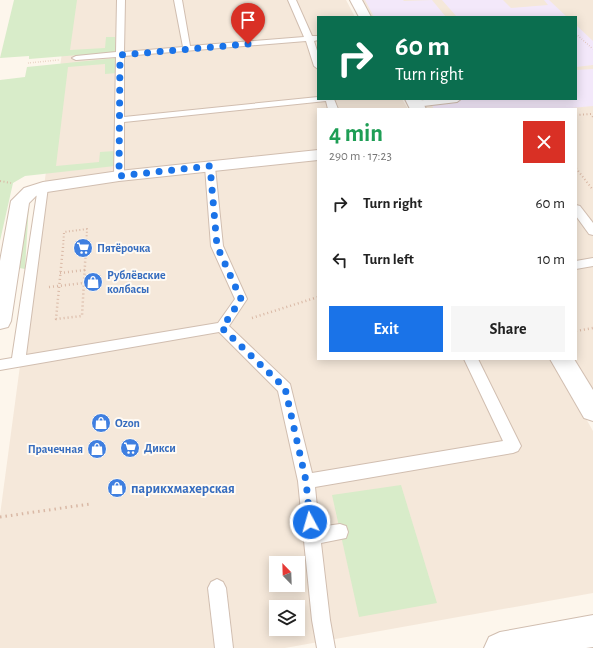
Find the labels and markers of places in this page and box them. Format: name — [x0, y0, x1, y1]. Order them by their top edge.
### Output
pin — [231, 3, 265, 44]
supermarket icon: Пятёрочка — [72, 237, 94, 259]
place label: Пятёрочка — [97, 242, 151, 254]
place label: Рублёвские колбасы — [107, 269, 166, 295]
shop icon: Рублёвские колбасы — [82, 271, 104, 293]
shop icon: Ozon — [90, 412, 112, 434]
place label: Ozon — [115, 417, 140, 429]
supermarket icon: Дикси — [119, 437, 141, 459]
shop icon: Прачечная — [86, 438, 108, 460]
place label: Дикси — [144, 442, 176, 454]
place label: Прачечная — [28, 443, 83, 455]
shop icon: парикхмахерская — [106, 477, 128, 499]
place label: парикхмахерская — [131, 482, 235, 496]

